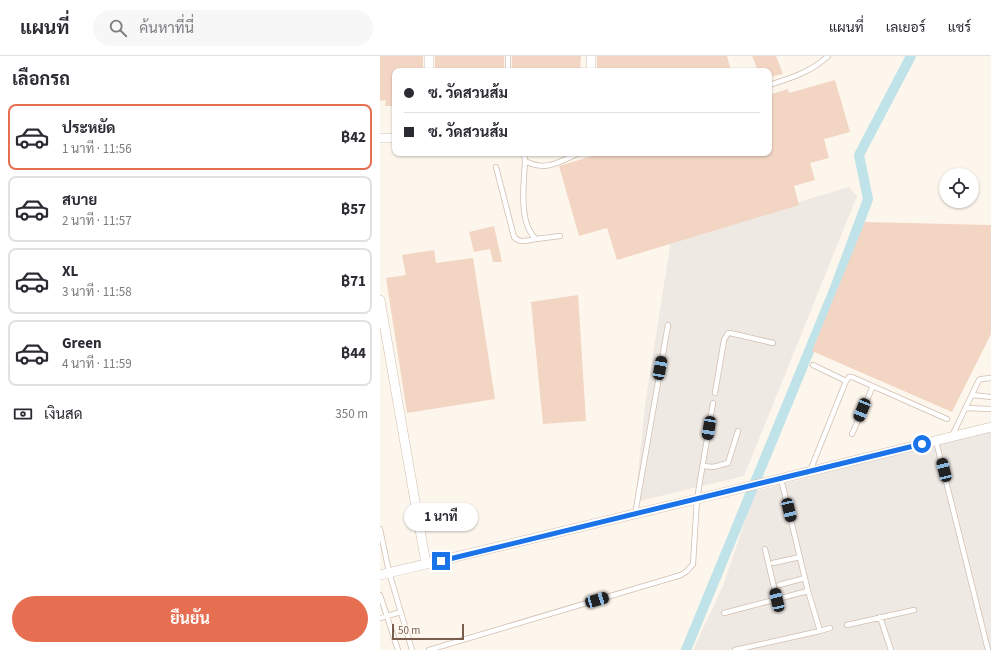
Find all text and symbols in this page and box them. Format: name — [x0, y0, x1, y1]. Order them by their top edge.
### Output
search box — [93, 10, 373, 46]
text: แผนที่ — [20, 15, 69, 42]
icon: search — [107, 17, 129, 39]
text: ค้นหาที่นี่ — [139, 18, 194, 39]
text: แผนที่ — [829, 18, 864, 38]
text: เลเยอร์ — [886, 18, 926, 38]
text: แชร์ — [948, 18, 971, 38]
text: เลือกรถ — [12, 67, 70, 92]
text: ซ. วัดสวนส้ม — [428, 83, 508, 104]
text: ประหยัด — [62, 118, 115, 139]
icon: car — [14, 119, 50, 155]
text: ซ. วัดสวนส้ม — [428, 122, 508, 143]
text: ฿42 — [341, 127, 366, 148]
text: 1 นาที · 11:56 — [62, 140, 132, 158]
map controls — [939, 168, 979, 208]
button: locate — [939, 168, 979, 208]
text: สบาย — [62, 190, 97, 211]
icon: car — [14, 191, 50, 227]
text: ฿57 — [341, 199, 366, 220]
text: 2 นาที · 11:57 — [62, 212, 132, 230]
text: XL — [62, 261, 78, 282]
icon: car — [14, 263, 50, 299]
text: ฿71 — [341, 271, 366, 292]
text: 3 นาที · 11:58 — [62, 283, 132, 301]
text: Green — [62, 333, 102, 354]
icon: car — [14, 335, 50, 371]
text: ฿44 — [341, 343, 366, 364]
text: 4 นาที · 11:59 — [62, 355, 132, 373]
car — [652, 355, 668, 381]
car — [852, 397, 872, 423]
icon: cash — [12, 403, 34, 425]
text: เงินสด — [44, 404, 83, 425]
text: 350 m — [335, 405, 368, 423]
car — [701, 415, 717, 441]
route start — [913, 435, 931, 453]
car — [935, 457, 953, 483]
car — [780, 497, 798, 523]
callout: 1 นาที — [404, 503, 478, 531]
text: 1 นาที — [424, 508, 458, 526]
route end — [432, 552, 450, 570]
car — [768, 587, 786, 613]
car — [584, 591, 610, 609]
button: ยืนยัน — [12, 596, 368, 642]
scale bar — [392, 622, 464, 641]
text: 50 m — [398, 623, 420, 638]

